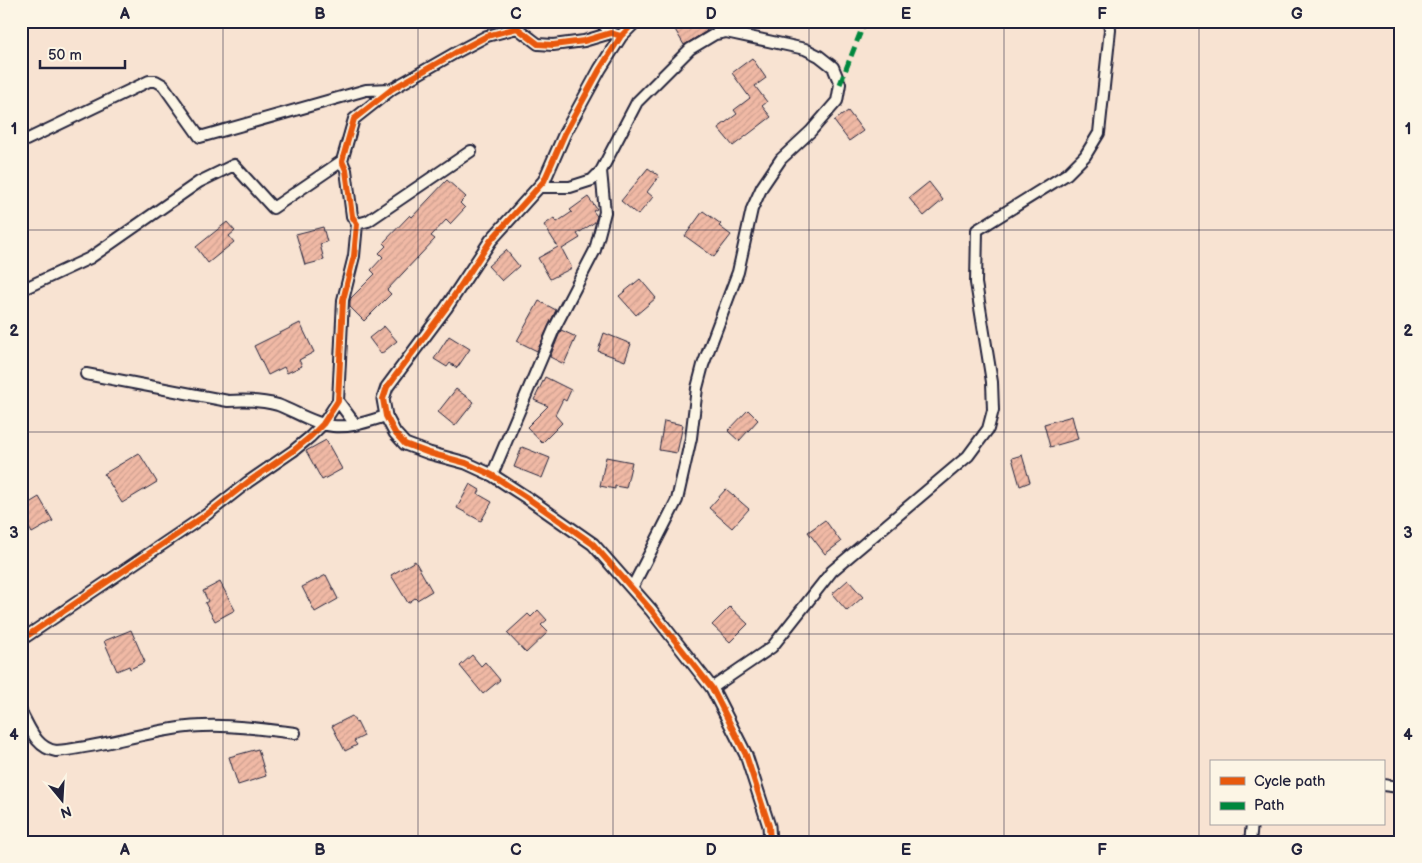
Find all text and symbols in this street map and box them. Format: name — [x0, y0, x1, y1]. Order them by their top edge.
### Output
text: A — [119, 5, 130, 24]
text: B — [314, 5, 326, 24]
text: C — [510, 5, 522, 24]
text: D — [705, 5, 717, 24]
text: E — [901, 5, 911, 24]
text: F — [1097, 5, 1107, 24]
text: G — [1291, 5, 1303, 24]
scale bar — [40, 38, 125, 70]
text: 50 m — [48, 46, 82, 65]
text: 1 — [11, 120, 17, 139]
text: 1 — [1405, 120, 1411, 139]
text: 2 — [9, 322, 19, 341]
text: 2 — [1403, 322, 1413, 341]
text: 3 — [9, 524, 19, 543]
text: 3 — [1403, 524, 1413, 543]
text: 4 — [9, 726, 19, 745]
text: 4 — [1403, 726, 1413, 745]
legend — [1210, 760, 1384, 826]
text: Cycle path — [1254, 772, 1325, 791]
north arrow — [38, 776, 88, 826]
text: Path — [1254, 796, 1284, 815]
text: N — [58, 802, 73, 822]
text: A — [119, 841, 130, 860]
text: B — [314, 841, 326, 860]
text: C — [510, 841, 522, 860]
text: D — [705, 841, 717, 860]
text: E — [901, 841, 911, 860]
text: F — [1097, 841, 1107, 860]
text: G — [1291, 841, 1303, 860]

